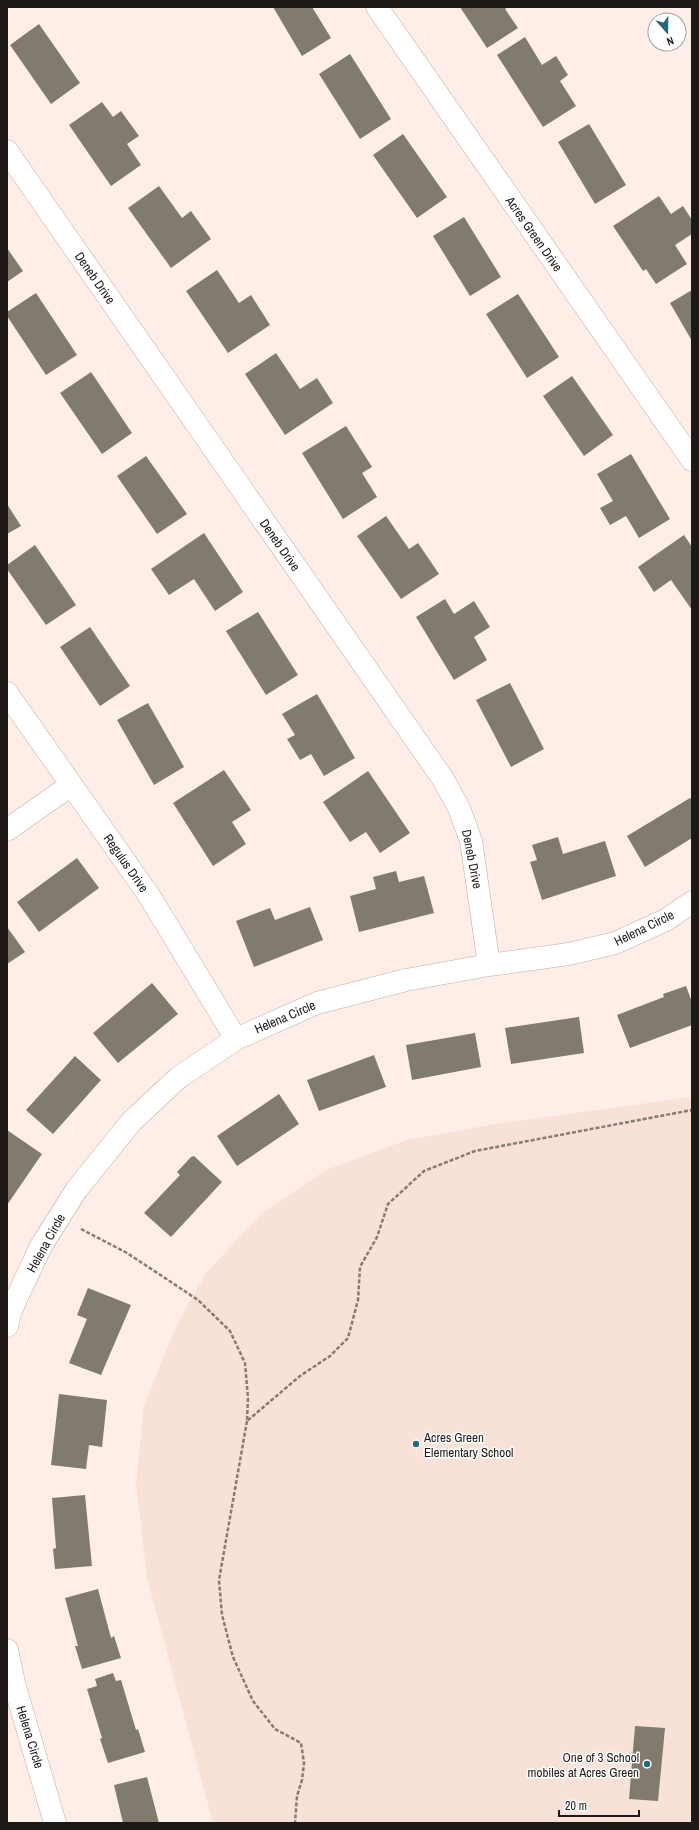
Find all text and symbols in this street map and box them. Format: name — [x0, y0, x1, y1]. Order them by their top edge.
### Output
north arrow — [647, 12, 687, 52]
text: N — [665, 34, 676, 49]
street label: Acres Green Drive — [501, 192, 566, 275]
street label: Deneb Drive — [71, 249, 119, 307]
street label: Deneb Drive — [256, 516, 304, 574]
street label: Deneb Drive — [458, 828, 486, 890]
street label: Regulus Drive — [100, 830, 152, 896]
street label: Helena Circle — [611, 906, 677, 950]
street label: Helena Circle — [252, 997, 318, 1037]
street label: Helena Circle — [23, 1211, 69, 1275]
place label: Acres Green Elementary School — [423, 1429, 513, 1461]
marker: Acres Green Elementary School — [411, 1439, 421, 1449]
street label: Helena Circle — [12, 1704, 48, 1770]
place label: One of 3 School mobiles at Acres Green — [528, 1749, 639, 1781]
marker: One of 3 School mobiles at Acres Green — [642, 1759, 652, 1769]
scale bar — [559, 1792, 639, 1818]
text: 20 m — [565, 1798, 587, 1814]

